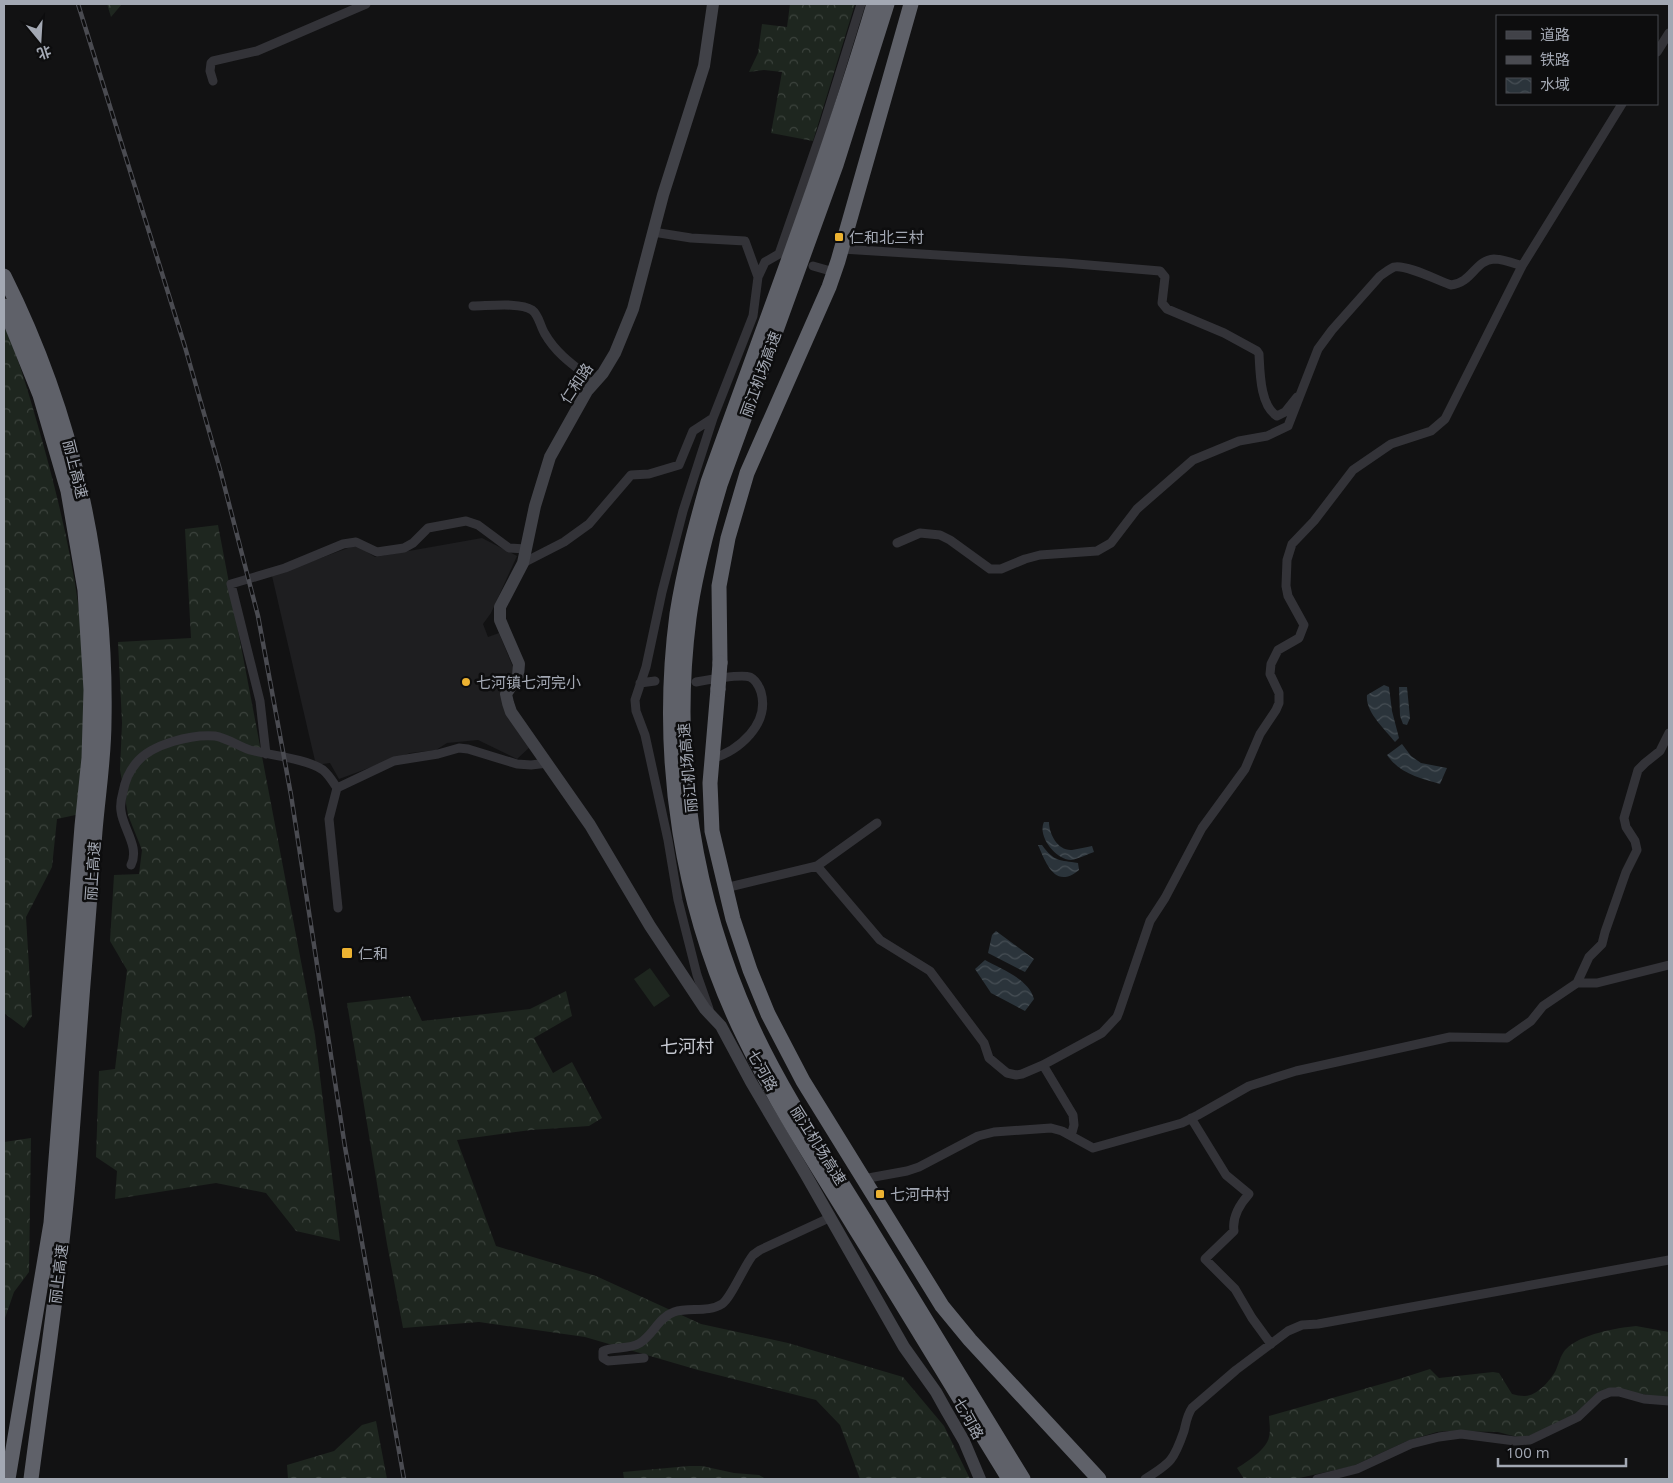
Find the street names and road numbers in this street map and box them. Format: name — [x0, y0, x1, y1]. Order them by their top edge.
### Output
street label: 丽江机场高速 — [735, 328, 785, 420]
street label: 仁和路 — [555, 359, 597, 407]
street label: 丽上高速 — [59, 437, 93, 501]
street label: 丽江机场高速 — [673, 722, 701, 814]
street label: 丽上高速 — [80, 840, 104, 902]
street label: 七河路 — [743, 1045, 783, 1095]
street label: 丽江机场高速 — [787, 1102, 851, 1188]
street label: 丽上高速 — [44, 1243, 72, 1305]
street label: 七河路 — [949, 1393, 989, 1443]

